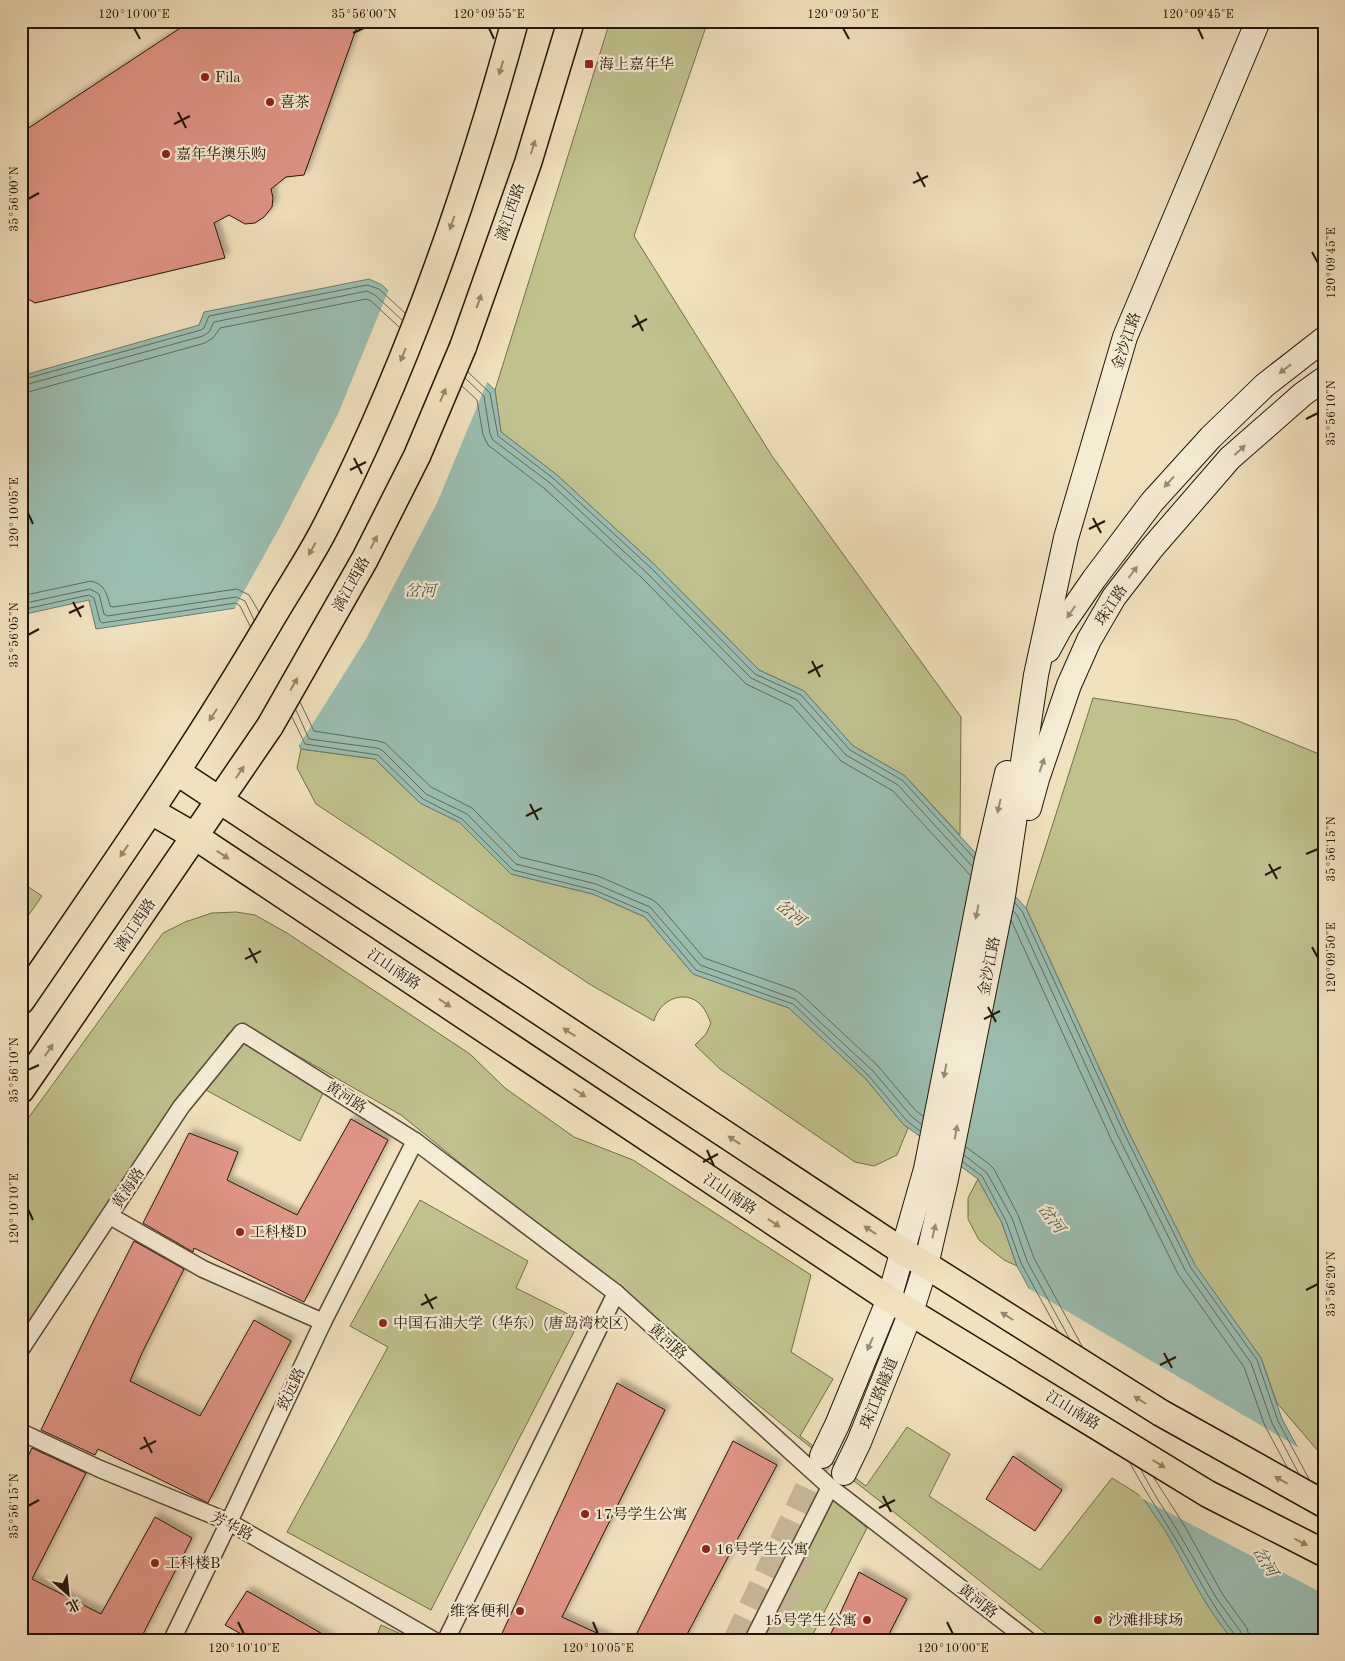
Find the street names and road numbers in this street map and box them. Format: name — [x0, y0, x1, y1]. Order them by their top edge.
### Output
street label: 漓江西路 — [493, 181, 528, 243]
street label: 金沙江路 — [1109, 310, 1144, 372]
street label: 漓江西路 — [329, 554, 373, 615]
street label: 珠江路 — [1092, 582, 1131, 629]
street label: 漓江西路 — [112, 896, 159, 955]
street label: 金沙江路 — [975, 935, 1004, 997]
street label: 江山南路 — [364, 946, 423, 993]
street label: 黄河路 — [322, 1078, 369, 1117]
street label: 黄海路 — [109, 1165, 148, 1212]
street label: 江山南路 — [700, 1171, 759, 1218]
street label: 黄河路 — [645, 1320, 690, 1363]
street label: 珠江路隧道 — [858, 1355, 901, 1431]
street label: 致远路 — [274, 1365, 309, 1413]
street label: 江山南路 — [1043, 1388, 1103, 1433]
street label: 芳华路 — [208, 1509, 256, 1544]
street label: 黄河路 — [955, 1581, 1001, 1622]

